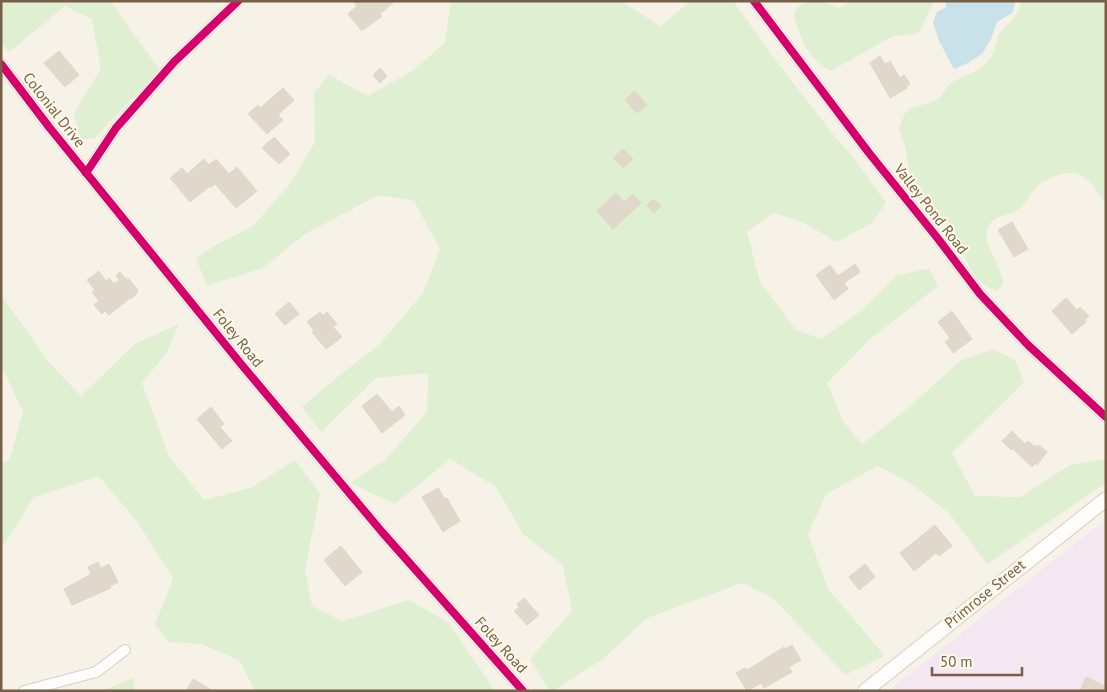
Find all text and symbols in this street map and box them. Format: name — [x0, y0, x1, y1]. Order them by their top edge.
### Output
street label: Colonial Drive — [19, 68, 90, 151]
street label: Valley Pond Road — [890, 159, 973, 258]
street label: Foley Road — [209, 305, 268, 371]
street label: Primrose Street — [940, 555, 1029, 632]
street label: Foley Road — [471, 612, 532, 677]
scale bar — [932, 644, 1022, 676]
text: 50 m — [940, 652, 973, 671]

